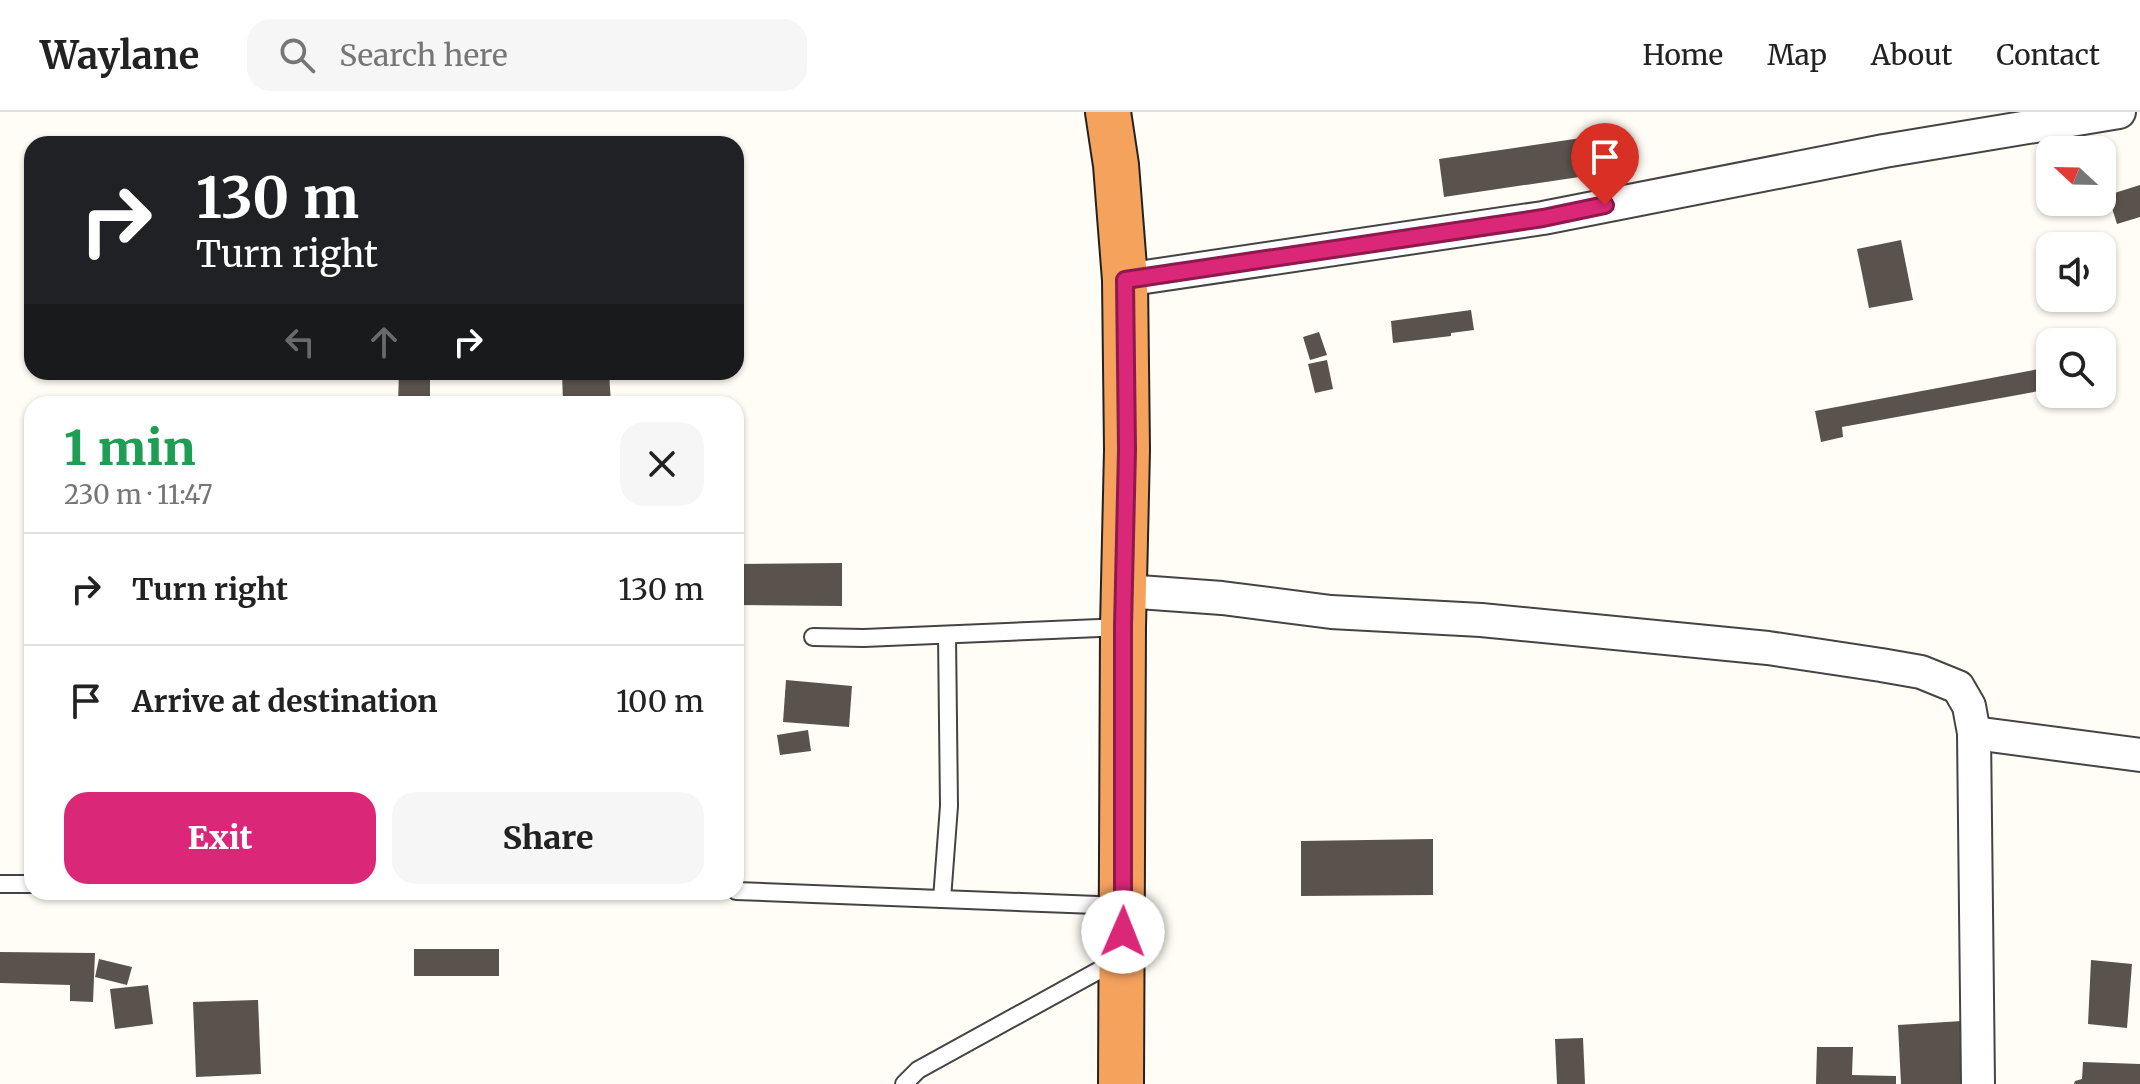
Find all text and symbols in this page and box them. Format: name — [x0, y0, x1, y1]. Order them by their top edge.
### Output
search box — [247, 19, 807, 91]
text: Waylane — [40, 32, 199, 79]
icon: search — [275, 33, 319, 77]
text: Search here — [339, 36, 508, 74]
text: Home — [1642, 37, 1723, 73]
text: Map — [1767, 37, 1827, 73]
text: About — [1871, 37, 1952, 73]
text: Contact — [1996, 37, 2100, 73]
pin — [1571, 123, 1639, 205]
icon: arrive — [1583, 135, 1627, 179]
north arrow — [2036, 136, 2116, 216]
map controls — [2036, 136, 2116, 408]
text: 130 m — [196, 163, 359, 233]
icon: right — [64, 168, 168, 272]
text: Turn right — [196, 232, 378, 277]
button: sound — [2036, 232, 2116, 312]
icon: left — [278, 320, 322, 364]
icon: ahead — [362, 320, 406, 364]
icon: right — [446, 320, 490, 364]
button: search — [2036, 328, 2116, 408]
text: 1 min — [64, 418, 196, 478]
button: close — [620, 422, 704, 506]
text: 230 m · 11:47 — [64, 478, 213, 511]
icon: right — [64, 567, 108, 611]
text: Turn right — [132, 570, 288, 608]
text: 130 m — [618, 570, 704, 608]
icon: arrive — [64, 679, 108, 723]
text: Arrive at destination — [132, 682, 438, 720]
text: 100 m — [616, 682, 704, 720]
button: Exit — [64, 792, 376, 884]
button: Share — [392, 792, 704, 884]
position arrow — [1081, 890, 1165, 974]

